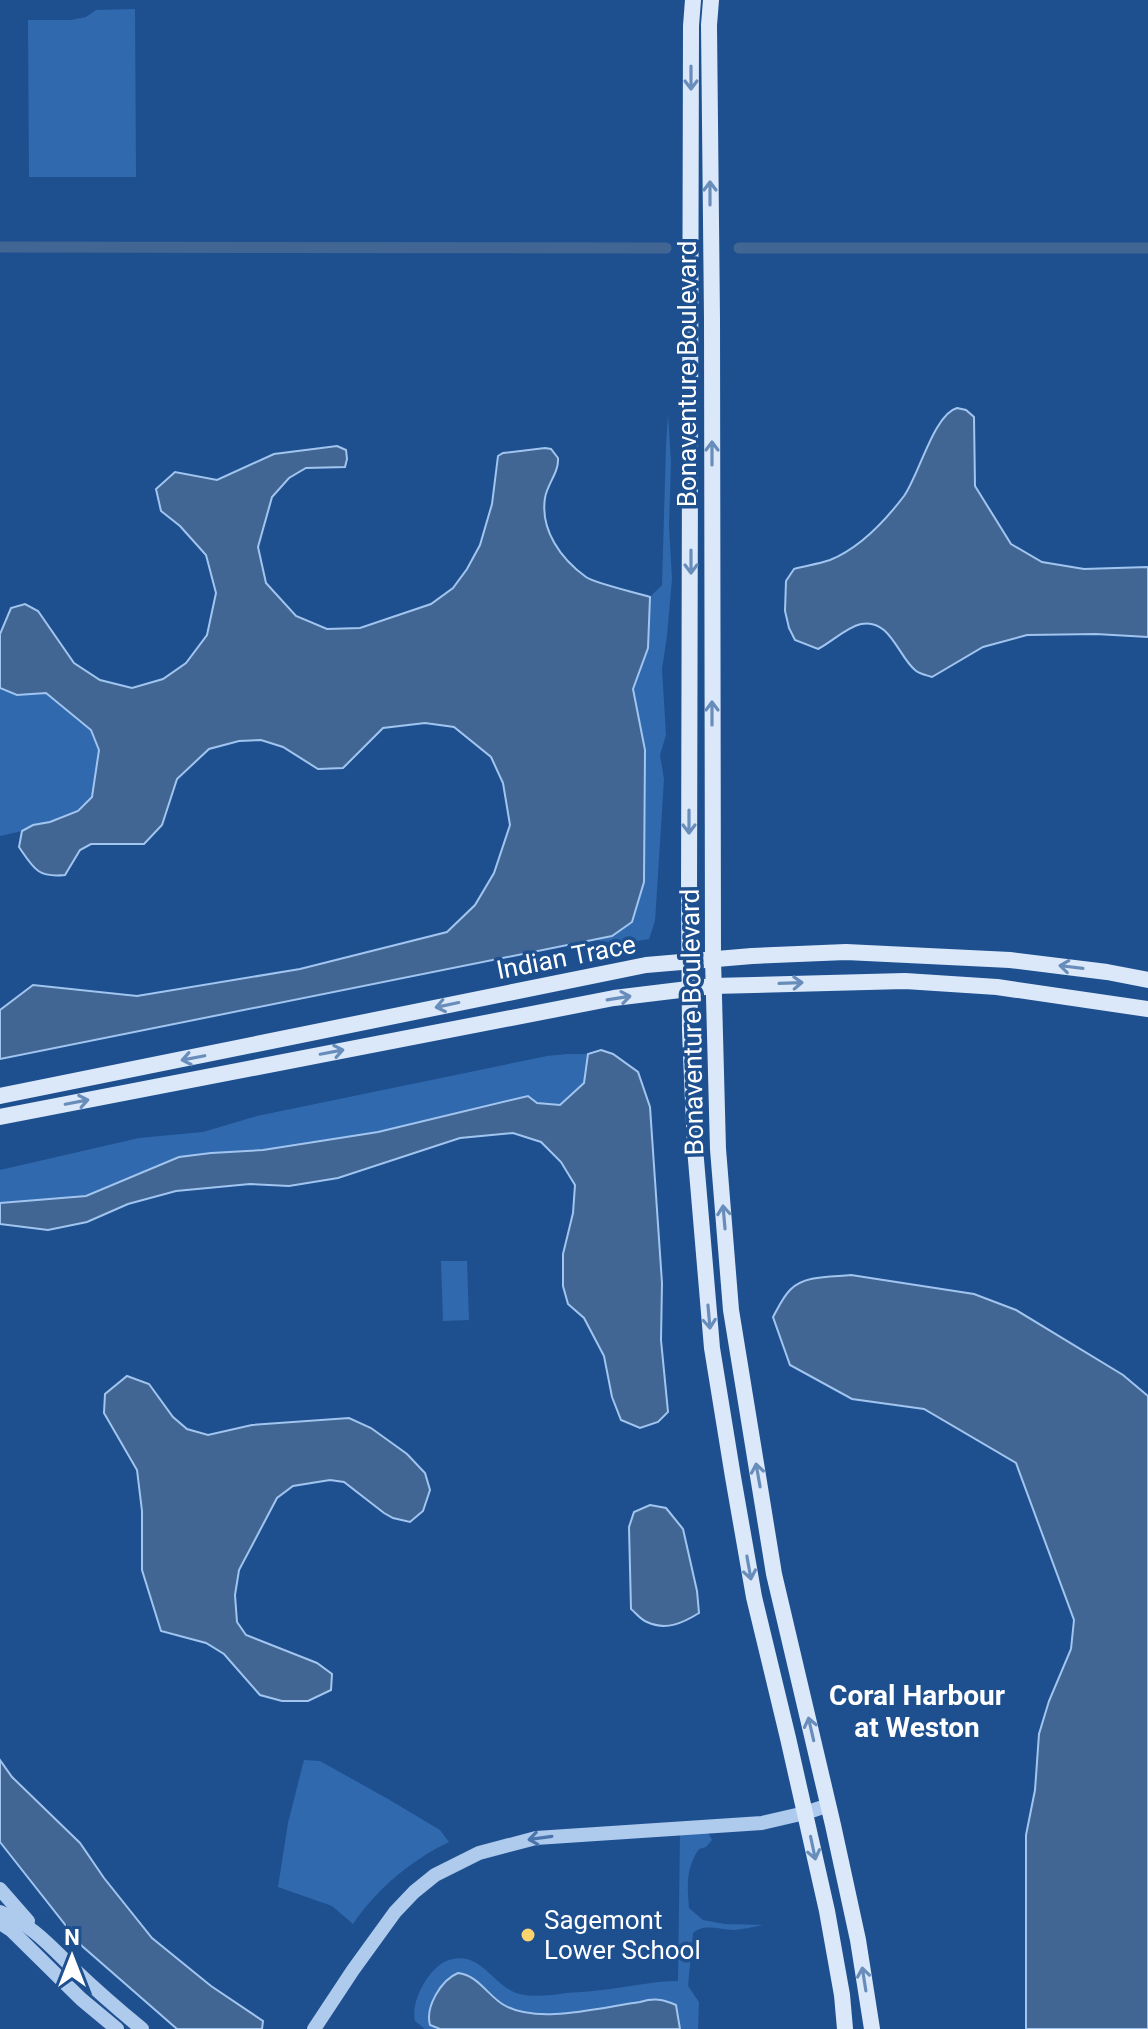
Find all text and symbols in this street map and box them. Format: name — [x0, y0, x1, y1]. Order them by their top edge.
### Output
one-way arrow — [683, 64, 698, 91]
one-way arrow — [703, 180, 718, 207]
street label: Bonaventure Boulevard — [672, 241, 702, 507]
one-way arrow — [704, 440, 720, 467]
one-way arrow — [683, 548, 698, 575]
one-way arrow — [704, 700, 720, 727]
one-way arrow — [681, 808, 697, 835]
street label: Bonaventure Boulevard — [675, 888, 709, 1156]
street label: Indian Trace — [494, 929, 638, 985]
one-way arrow — [1058, 960, 1085, 975]
one-way arrow — [777, 975, 804, 990]
one-way arrow — [605, 990, 631, 1005]
one-way arrow — [435, 998, 461, 1013]
one-way arrow — [318, 1044, 344, 1059]
one-way arrow — [180, 1051, 206, 1066]
one-way arrow — [63, 1094, 89, 1109]
one-way arrow — [716, 1204, 731, 1231]
one-way arrow — [702, 1303, 717, 1330]
one-way arrow — [749, 1463, 764, 1488]
one-way arrow — [742, 1554, 757, 1580]
district label: Coral Harbour at Weston — [829, 1679, 1005, 1744]
one-way arrow — [803, 1717, 818, 1743]
one-way arrow — [528, 1831, 553, 1846]
one-way arrow — [806, 1835, 821, 1861]
place label: Sagemont Lower School — [544, 1905, 701, 1965]
north arrow — [32, 1917, 112, 1997]
text: N — [64, 1925, 80, 1950]
marker: Sagemont Lower School — [519, 1926, 537, 1944]
one-way arrow — [856, 1967, 871, 1992]

